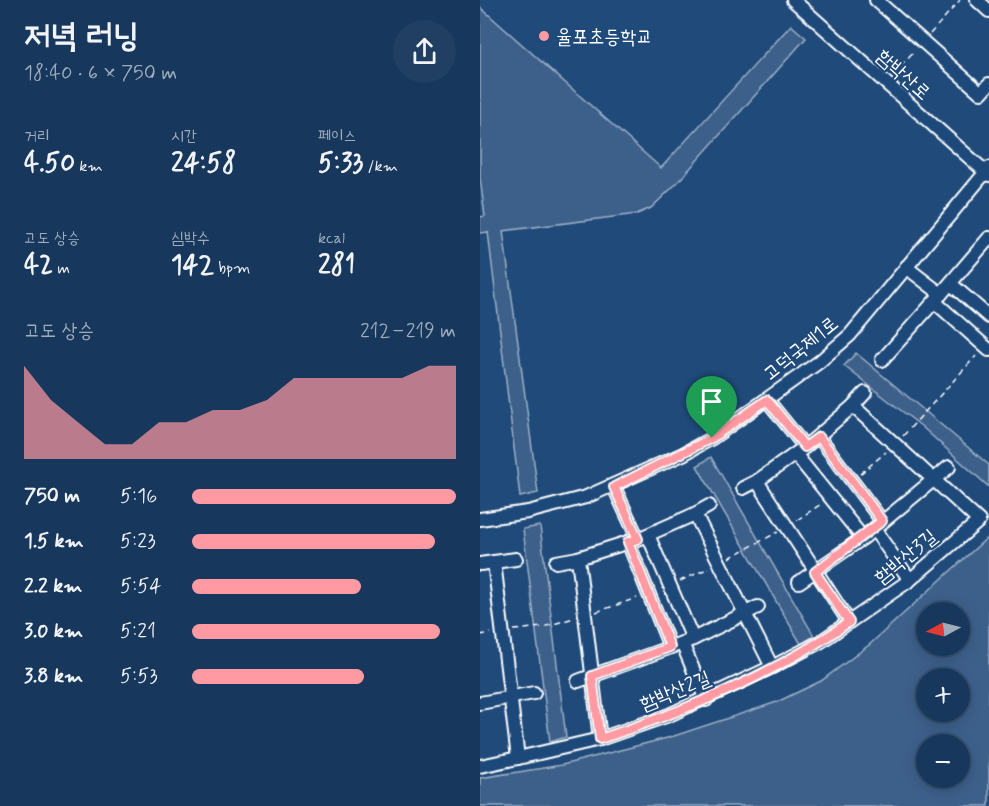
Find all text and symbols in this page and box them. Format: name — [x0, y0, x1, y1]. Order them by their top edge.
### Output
text: 저녁 러닝 — [24, 15, 139, 59]
button: share — [393, 20, 456, 83]
place label: 율포초등학교 — [556, 24, 653, 51]
marker: 율포초등학교 — [537, 29, 551, 43]
street label: 함박산로 — [870, 44, 936, 107]
text: 18:40 · 6 × 750 m — [24, 60, 177, 87]
text: 거리 — [24, 126, 50, 147]
text: 시간 — [171, 126, 197, 147]
text: 페이스 — [318, 126, 357, 147]
text: 4.50 — [24, 147, 75, 181]
text: 24:58 — [171, 147, 236, 181]
text: 5:33 — [318, 147, 363, 181]
text: km — [75, 156, 103, 177]
text: /km — [363, 156, 398, 177]
text: 고도 상승 — [24, 228, 80, 249]
text: 심박수 — [171, 228, 210, 249]
text: kcal — [318, 228, 345, 249]
text: 42 — [24, 249, 53, 283]
text: 142 — [171, 249, 214, 283]
text: 281 — [318, 249, 355, 283]
text: m — [53, 258, 70, 279]
text: bpm — [214, 258, 250, 279]
street label: 고덕국제1로 — [758, 311, 844, 388]
text: 고도 상승 — [24, 318, 94, 345]
text: 212–219 m — [360, 318, 456, 345]
pin — [686, 376, 737, 438]
icon: arrive — [695, 385, 728, 418]
text: 750 m — [24, 483, 80, 510]
text: 5:16 — [120, 483, 157, 510]
street label: 함박산3길 — [869, 524, 943, 591]
text: 1.5 km — [24, 528, 84, 555]
text: 5:23 — [120, 528, 156, 555]
text: 2.2 km — [24, 573, 82, 600]
text: 5:54 — [120, 573, 161, 600]
north arrow — [916, 602, 970, 656]
map controls — [916, 602, 970, 788]
text: 3.0 km — [24, 618, 83, 645]
text: 5:21 — [120, 618, 156, 645]
text: 3.8 km — [24, 663, 83, 690]
text: 5:53 — [120, 663, 158, 690]
street label: 함박산2길 — [636, 665, 715, 718]
button: + — [916, 668, 970, 722]
button: − — [916, 734, 970, 788]

